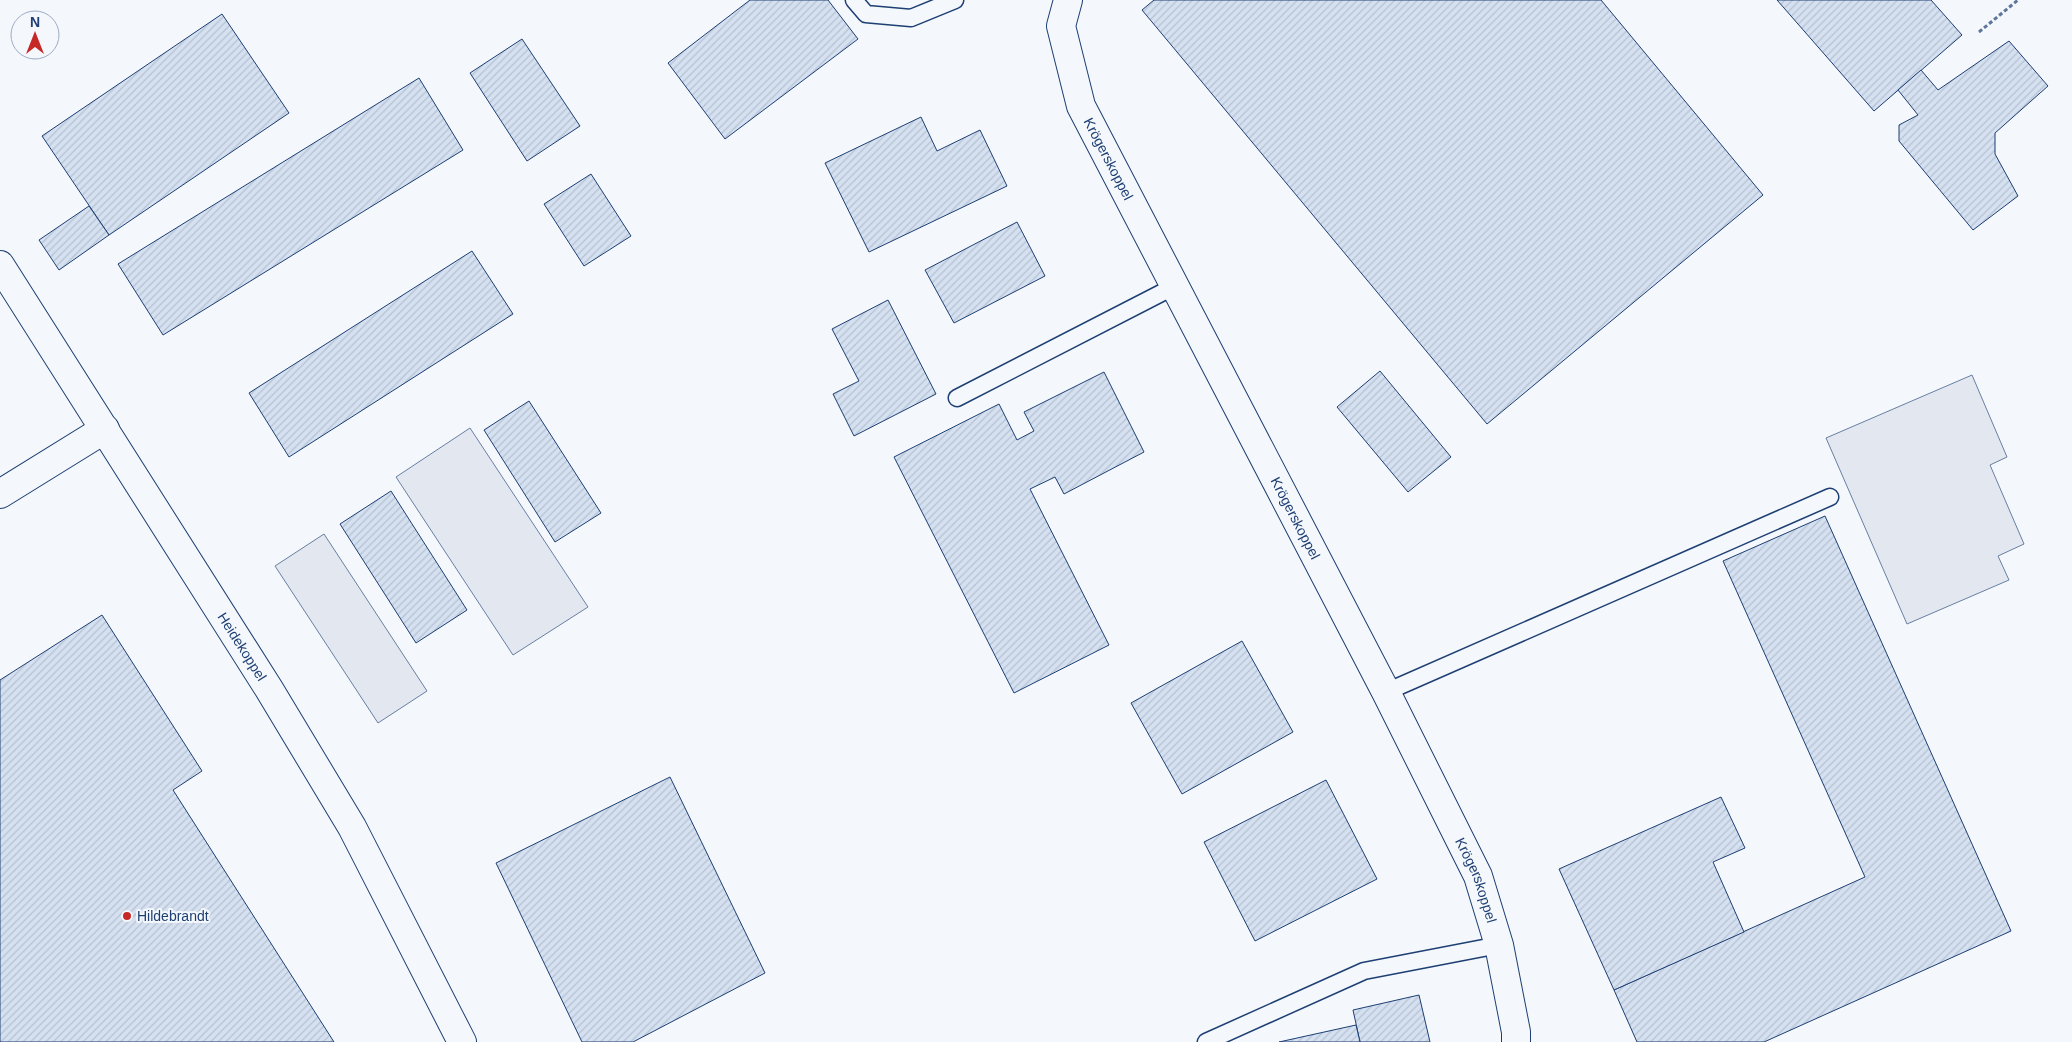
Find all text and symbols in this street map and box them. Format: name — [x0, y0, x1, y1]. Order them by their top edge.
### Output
north arrow — [10, 10, 60, 60]
text: N — [30, 14, 40, 30]
street label: Krögerskoppel — [1081, 115, 1136, 203]
street label: Krögerskoppel — [1268, 474, 1323, 562]
street label: Heidekoppel — [215, 609, 270, 684]
street label: Krögerskoppel — [1452, 835, 1500, 925]
place label: Hildebrandt — [137, 908, 209, 924]
marker: Hildebrandt — [121, 910, 133, 922]

